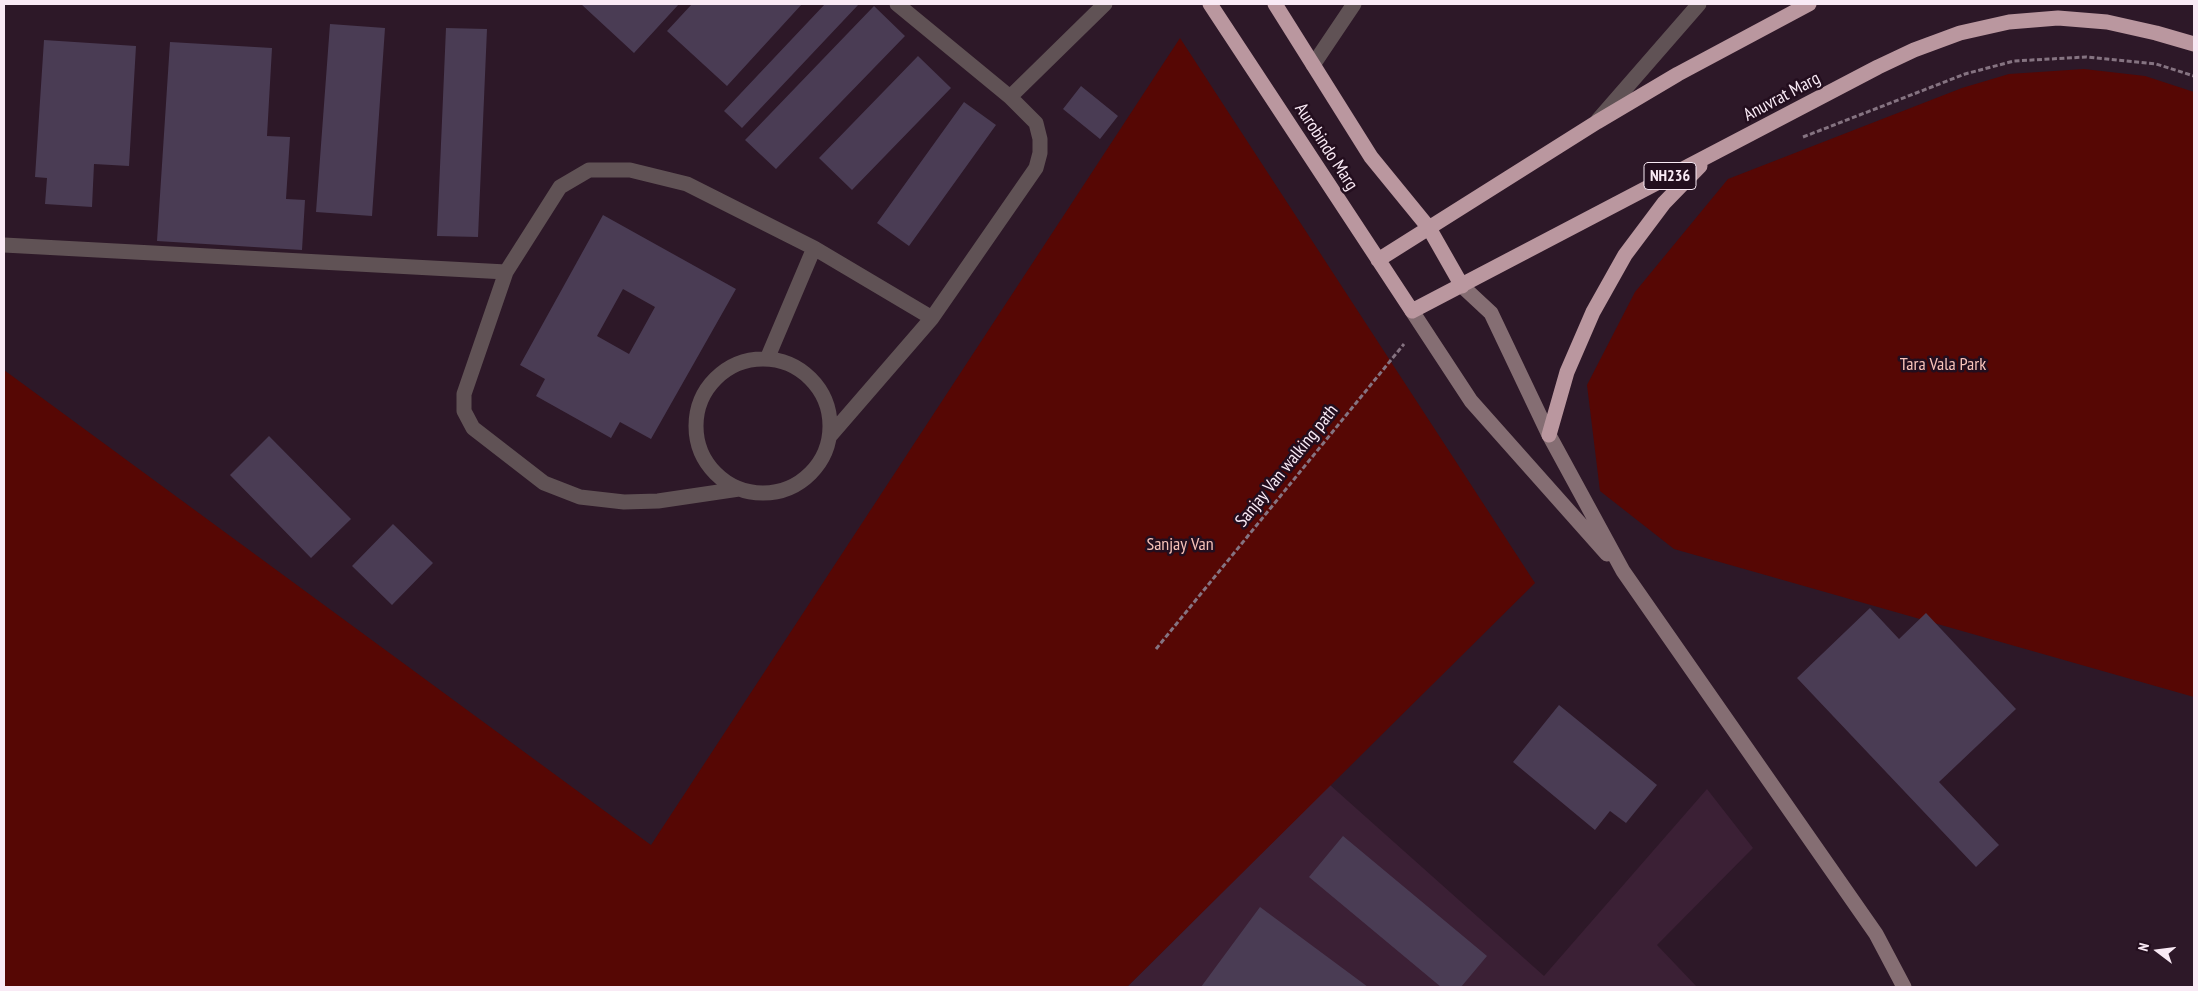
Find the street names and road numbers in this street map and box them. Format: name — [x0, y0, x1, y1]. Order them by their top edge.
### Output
street label: Anuvrat Marg — [1740, 68, 1824, 126]
street label: Aurobindo Marg — [1290, 99, 1362, 195]
road number: NH236 — [1644, 162, 1696, 190]
street label: Sanjay Van walking path — [1231, 400, 1343, 532]

